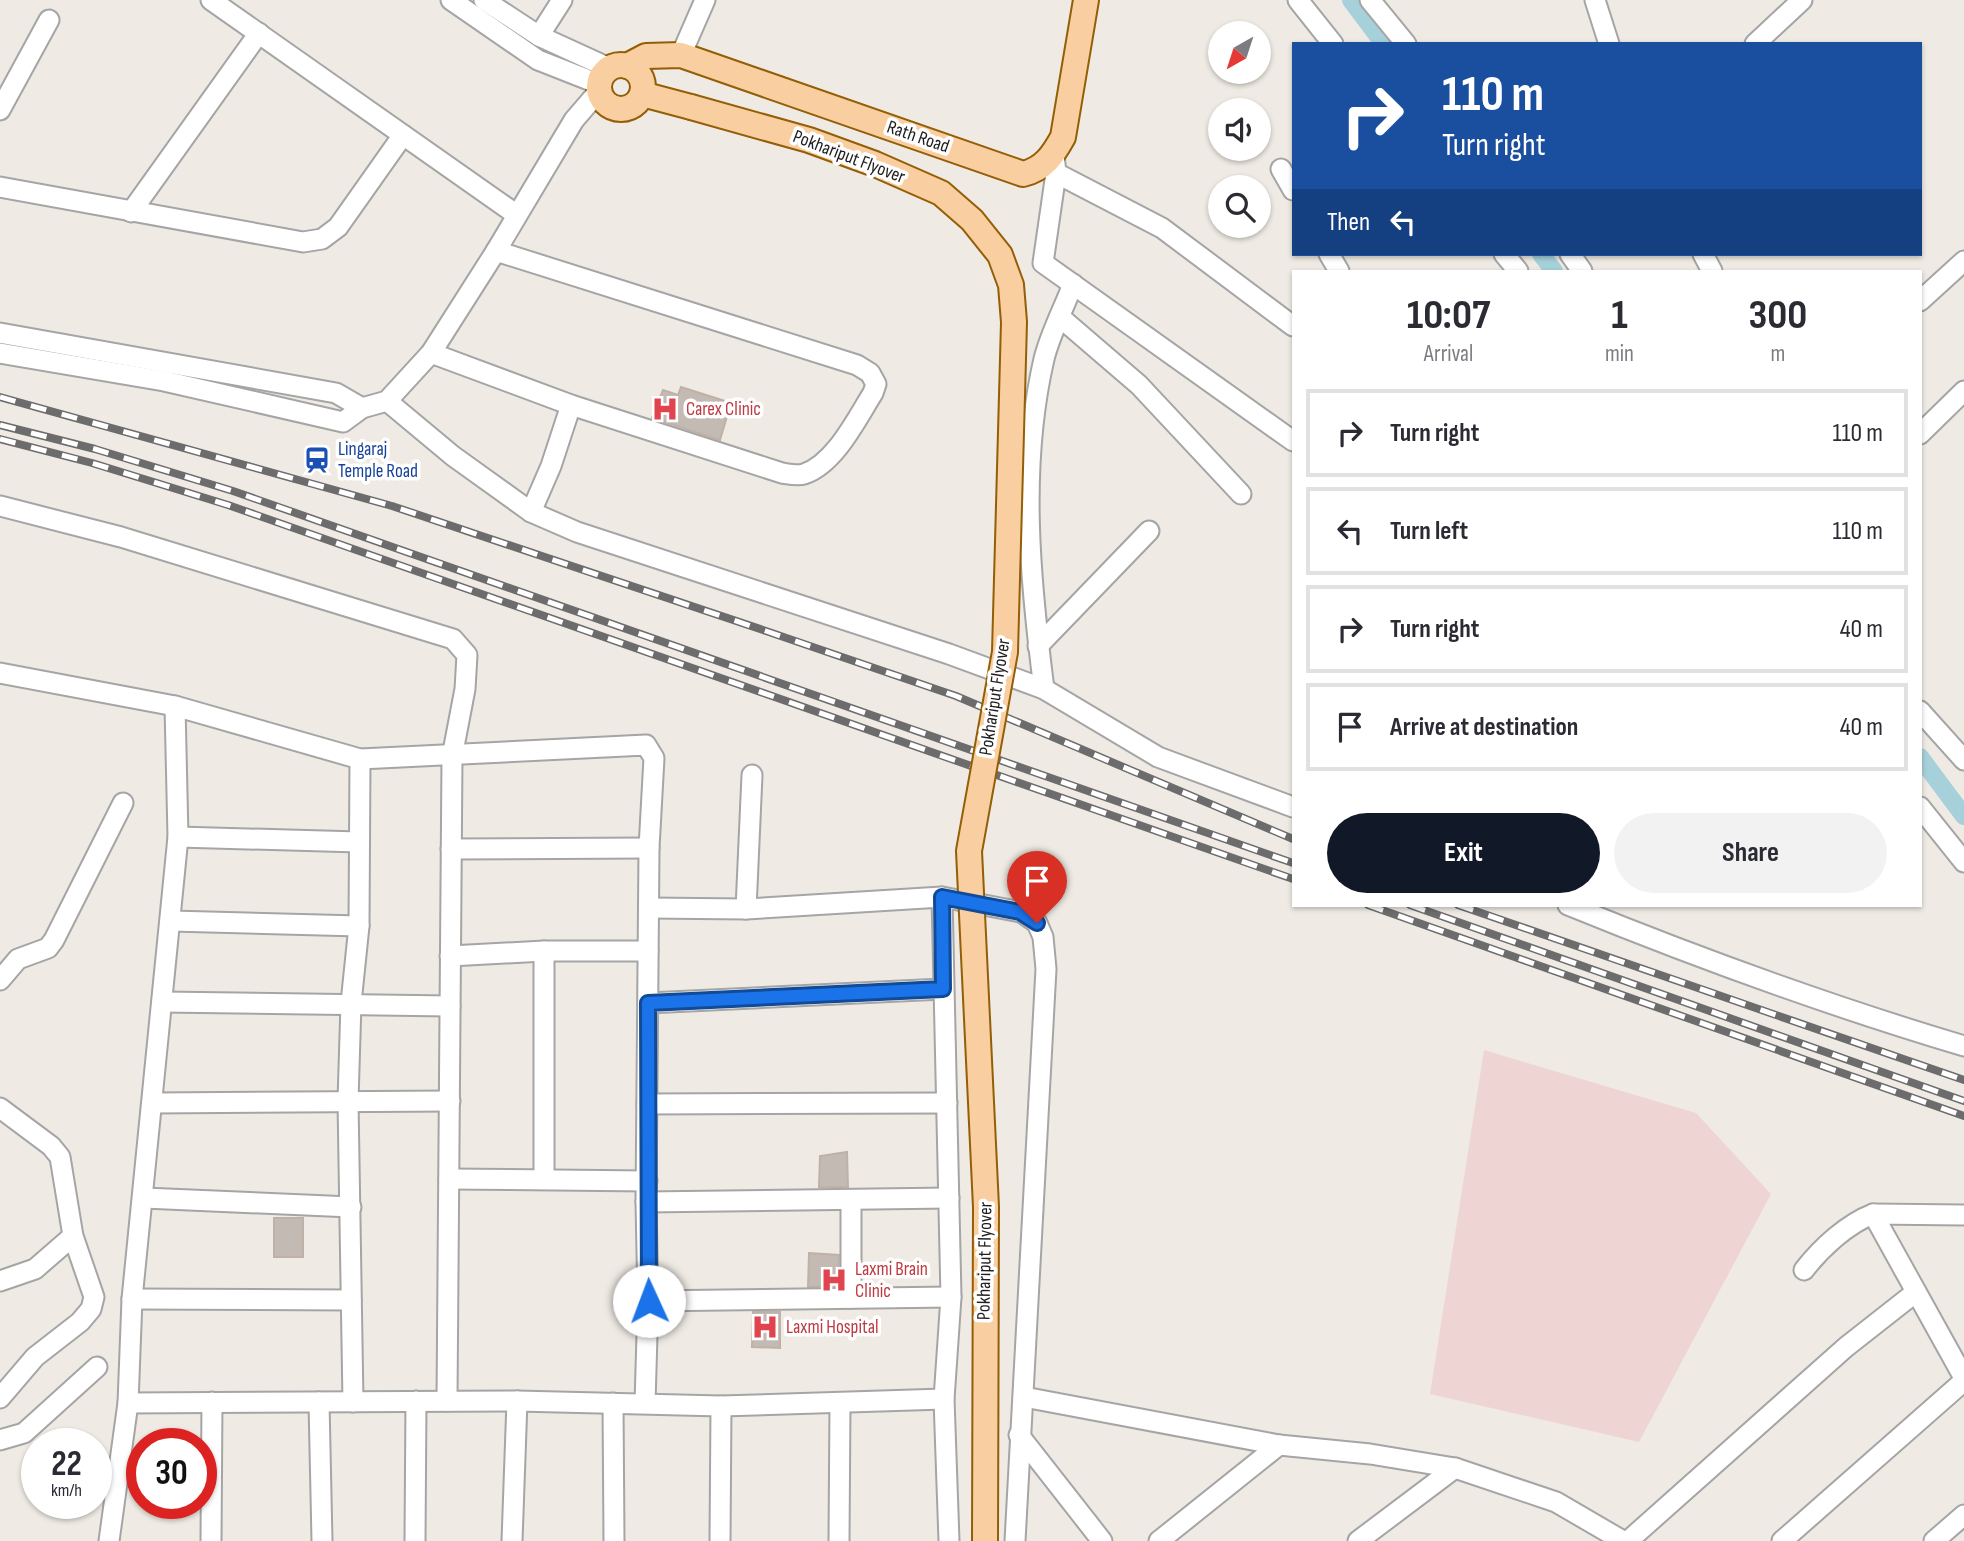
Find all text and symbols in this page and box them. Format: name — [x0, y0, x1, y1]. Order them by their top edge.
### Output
north arrow — [1208, 21, 1270, 84]
map controls — [1208, 21, 1271, 238]
text: 110 m — [1442, 66, 1544, 125]
icon: right — [1327, 70, 1418, 161]
button: sound — [1208, 98, 1271, 161]
street label: Rath Road — [884, 116, 952, 158]
street label: Pokhariput Flyover — [790, 125, 909, 189]
text: Turn right — [1442, 126, 1546, 165]
button: search — [1208, 175, 1271, 238]
icon: left — [1384, 203, 1422, 241]
text: Then — [1327, 207, 1370, 238]
text: 10:07 — [1407, 290, 1490, 341]
text: 1 — [1611, 290, 1628, 341]
text: 300 — [1749, 290, 1807, 341]
text: Arrival — [1424, 340, 1473, 368]
text: min — [1605, 340, 1634, 368]
text: m — [1771, 340, 1785, 368]
hospital icon: Carex Clinic — [650, 394, 680, 424]
place label: Carex Clinic — [686, 398, 761, 421]
icon: right — [1331, 414, 1369, 452]
text: Turn right — [1390, 418, 1479, 449]
text: 110 m — [1832, 418, 1883, 449]
place label: Lingaraj Temple Road — [338, 438, 418, 483]
station icon: Lingaraj Temple Road — [302, 445, 332, 475]
icon: left — [1331, 512, 1369, 550]
text: Turn left — [1390, 516, 1468, 547]
text: 110 m — [1832, 516, 1883, 547]
icon: right — [1331, 610, 1369, 648]
text: Turn right — [1390, 614, 1479, 645]
text: 40 m — [1840, 614, 1883, 645]
street label: Pokhariput Flyover — [974, 636, 1016, 757]
icon: arrive — [1331, 708, 1369, 746]
text: Arrive at destination — [1390, 712, 1578, 743]
text: 40 m — [1840, 712, 1883, 743]
button: Exit — [1327, 813, 1600, 893]
button: Share — [1614, 813, 1887, 893]
pin — [1007, 851, 1067, 923]
icon: arrive — [1018, 862, 1056, 900]
street label: Pokhariput Flyover — [972, 1201, 998, 1320]
place label: Laxmi Brain Clinic — [855, 1258, 928, 1303]
position arrow — [612, 1264, 686, 1338]
hospital icon: Laxmi Brain Clinic — [819, 1265, 849, 1295]
hospital icon: Laxmi Hospital — [750, 1312, 780, 1342]
place label: Laxmi Hospital — [786, 1316, 879, 1339]
speed limit sign: 30 — [126, 1428, 217, 1519]
text: 22 — [51, 1443, 82, 1486]
text: km/h — [51, 1480, 82, 1501]

